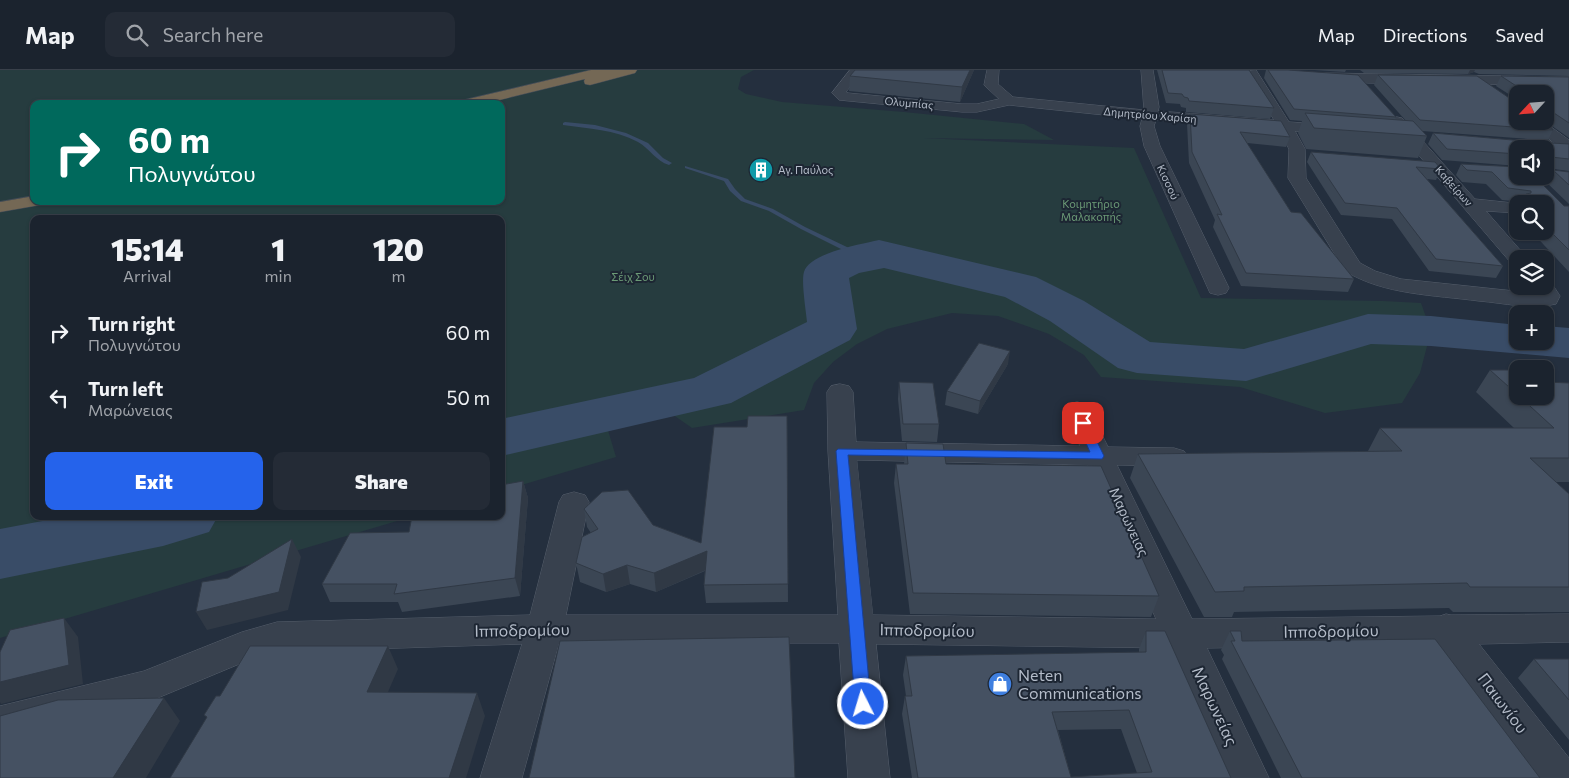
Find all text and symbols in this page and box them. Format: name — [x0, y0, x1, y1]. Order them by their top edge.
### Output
search box — [105, 12, 455, 57]
text: Map — [25, 20, 75, 49]
icon: search — [123, 21, 151, 49]
text: Search here — [163, 23, 263, 46]
text: Map — [1318, 24, 1355, 46]
text: Directions — [1383, 24, 1467, 46]
text: Saved — [1495, 24, 1544, 46]
north arrow — [1509, 85, 1554, 130]
map controls — [1509, 85, 1554, 405]
street label: Ολυμπίας — [884, 94, 934, 111]
street label: Δημητρίου Χαρίση — [1103, 104, 1197, 125]
text: 60 m — [128, 117, 210, 160]
icon: right — [45, 120, 110, 185]
button: sound — [1509, 140, 1554, 185]
building icon: Αγ. Παύλος — [748, 157, 774, 183]
text: Πολυγνώτου — [128, 160, 256, 187]
street label: Κισσού — [1155, 162, 1182, 201]
place label: Αγ. Παύλος — [778, 163, 834, 176]
street label: Καβείρων — [1433, 163, 1476, 209]
button: search — [1509, 195, 1554, 240]
park label: Κοιμητήριο Μαλακοπής — [1061, 197, 1121, 223]
text: 15:14 — [111, 230, 184, 267]
text: 1 — [271, 230, 285, 267]
text: 120 — [373, 230, 424, 267]
button: layers — [1509, 250, 1554, 295]
text: Arrival — [123, 266, 172, 285]
text: min — [265, 266, 292, 285]
text: m — [391, 266, 405, 285]
park label: Σέιχ Σου — [611, 270, 655, 283]
button: + — [1509, 305, 1554, 350]
text: Turn right — [88, 312, 175, 335]
icon: right — [45, 319, 73, 347]
text: 60 m — [446, 321, 490, 344]
text: Πολυγνώτου — [88, 335, 181, 354]
button: − — [1509, 360, 1554, 405]
text: Turn left — [88, 377, 163, 400]
icon: left — [45, 384, 73, 412]
text: 50 m — [446, 386, 490, 409]
text: Μαρώνειας — [88, 400, 173, 419]
pin — [1062, 402, 1104, 444]
icon: arrive — [1069, 409, 1097, 437]
button: Exit — [45, 452, 263, 510]
button: Share — [273, 452, 490, 510]
street label: Μαρώνειας — [1106, 485, 1153, 559]
street label: Ιπποδρομίου — [474, 619, 570, 640]
street label: Ιπποδρομίου — [879, 619, 975, 640]
street label: Ιπποδρομίου — [1283, 620, 1379, 641]
street label: Μαρωνείας — [1189, 663, 1242, 748]
place label: Neten Communications — [1018, 665, 1142, 702]
street label: Παιωνίου — [1475, 669, 1532, 736]
shop icon: Neten Communications — [987, 671, 1013, 697]
position arrow — [836, 677, 888, 729]

